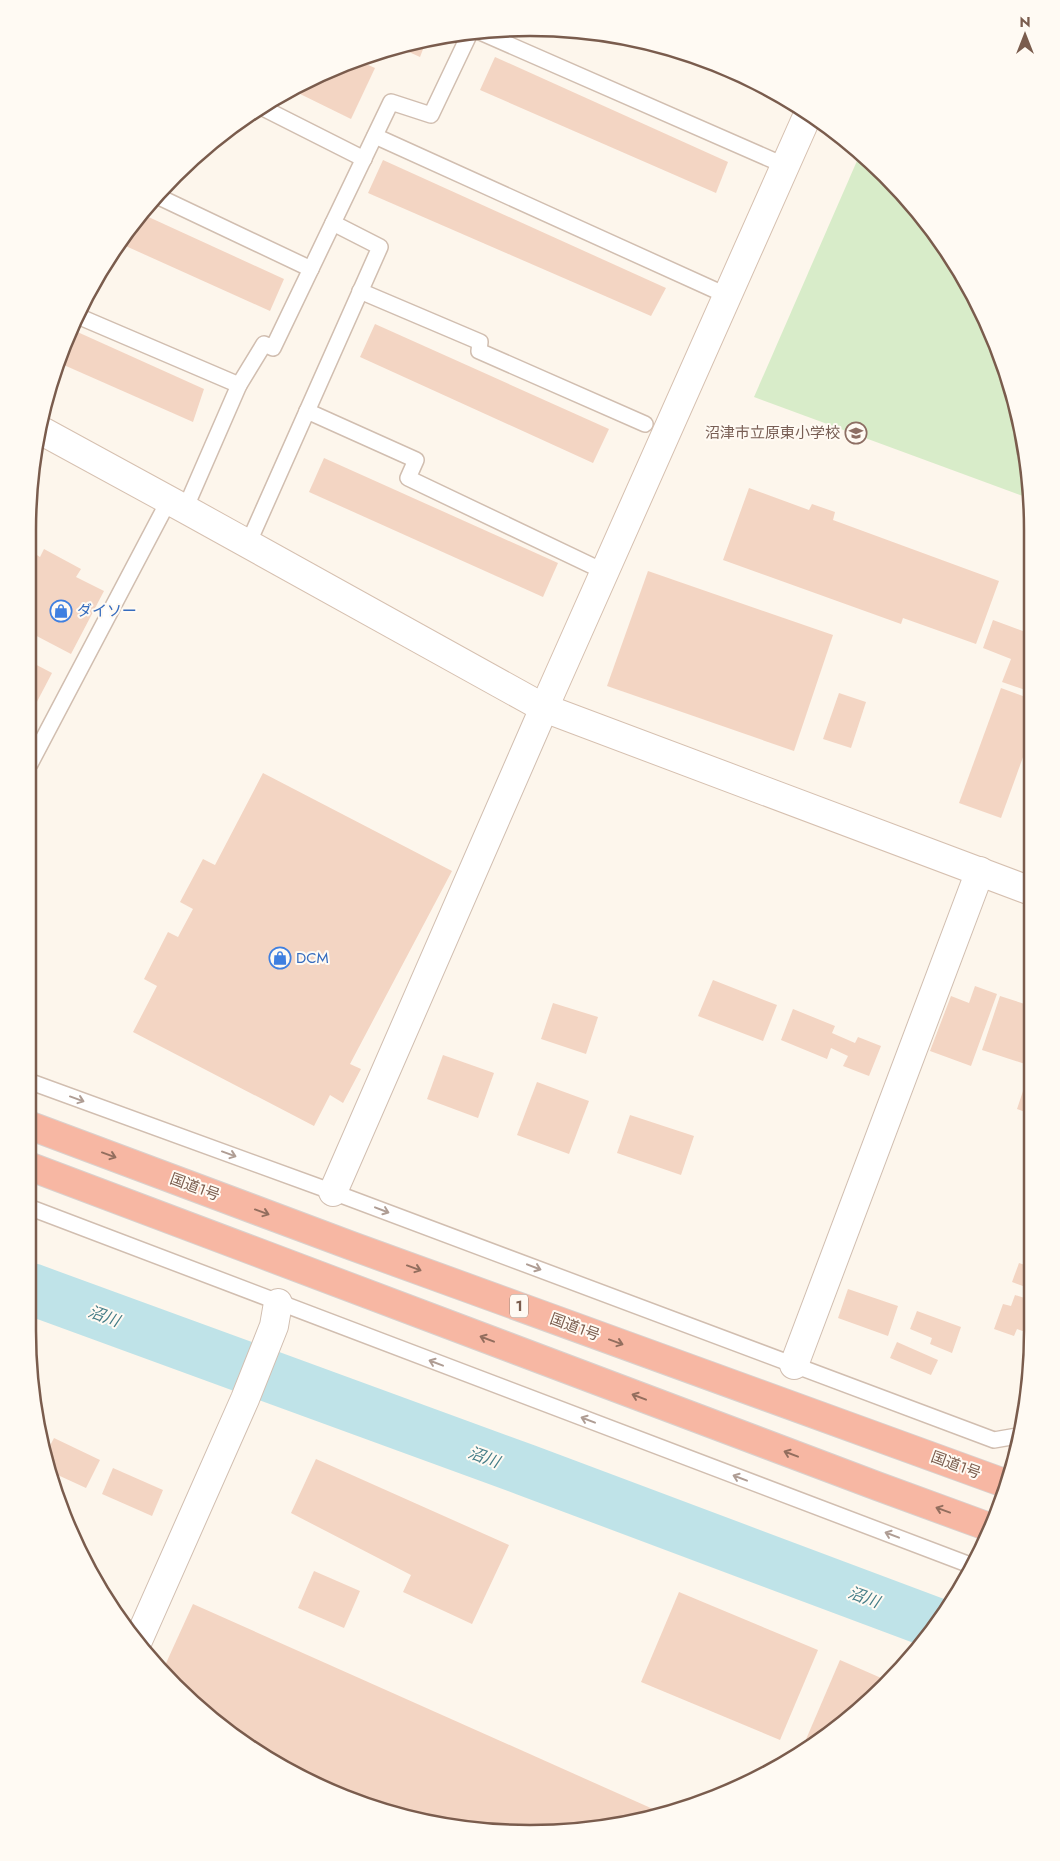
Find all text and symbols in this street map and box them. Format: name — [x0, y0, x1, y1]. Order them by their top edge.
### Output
north arrow — [1000, 10, 1050, 60]
text: N — [1019, 12, 1031, 32]
school or university icon: 沼津市立原東小学校 — [844, 421, 868, 445]
place label: 沼津市立原東小学校 — [705, 422, 840, 444]
shop icon: ダイソー — [49, 599, 73, 623]
place label: ダイソー — [77, 600, 137, 622]
shop icon: DCM — [268, 946, 292, 970]
place label: DCM — [296, 947, 329, 969]
one-way arrow — [68, 1095, 84, 1104]
one-way arrow — [221, 1150, 237, 1159]
one-way arrow — [101, 1151, 116, 1160]
street label: 国道1号 — [167, 1168, 223, 1206]
one-way arrow — [374, 1206, 389, 1215]
one-way arrow — [253, 1208, 269, 1217]
one-way arrow — [526, 1263, 541, 1272]
one-way arrow — [406, 1264, 421, 1273]
road number: 1 — [510, 1294, 528, 1318]
water label: 沼川 — [85, 1300, 125, 1333]
street label: 国道1号 — [547, 1308, 603, 1346]
one-way arrow — [479, 1334, 495, 1343]
one-way arrow — [608, 1338, 623, 1347]
one-way arrow — [429, 1358, 444, 1367]
one-way arrow — [631, 1392, 647, 1401]
one-way arrow — [581, 1415, 596, 1425]
water label: 沼川 — [465, 1441, 505, 1474]
street label: 国道1号 — [928, 1446, 984, 1484]
one-way arrow — [784, 1449, 799, 1458]
one-way arrow — [733, 1473, 748, 1482]
one-way arrow — [936, 1505, 951, 1514]
one-way arrow — [885, 1530, 900, 1540]
water label: 沼川 — [845, 1581, 885, 1614]

